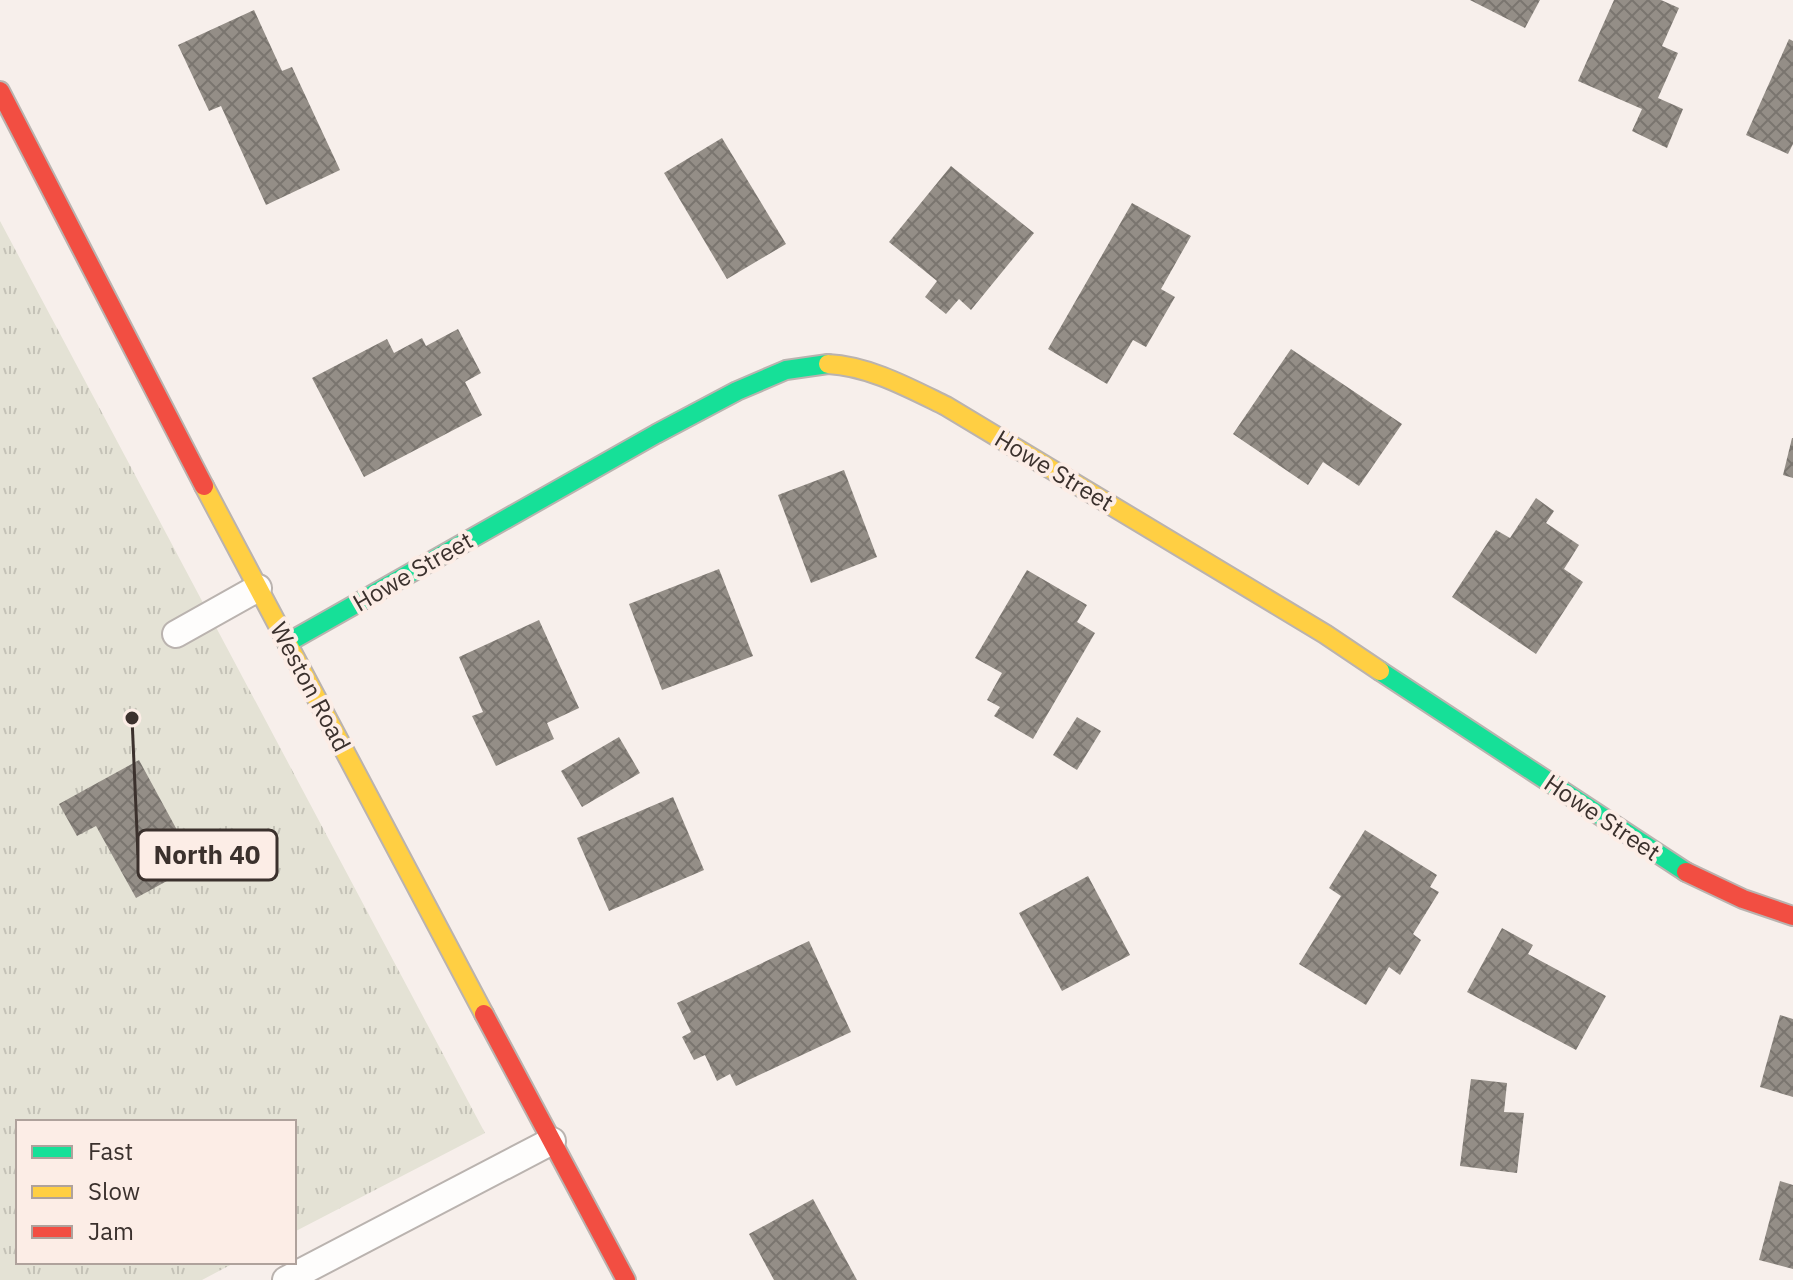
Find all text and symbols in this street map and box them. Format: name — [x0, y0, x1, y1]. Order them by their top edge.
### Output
street label: Howe Street — [989, 422, 1120, 518]
street label: Howe Street — [347, 524, 478, 618]
street label: Weston Road — [263, 616, 358, 757]
street label: Howe Street — [1538, 767, 1667, 868]
callout: North 40 — [138, 830, 277, 880]
text: North 40 — [154, 837, 260, 871]
legend — [16, 1120, 296, 1264]
text: Fast — [88, 1135, 133, 1167]
text: Slow — [88, 1175, 140, 1207]
text: Jam — [88, 1215, 134, 1247]

